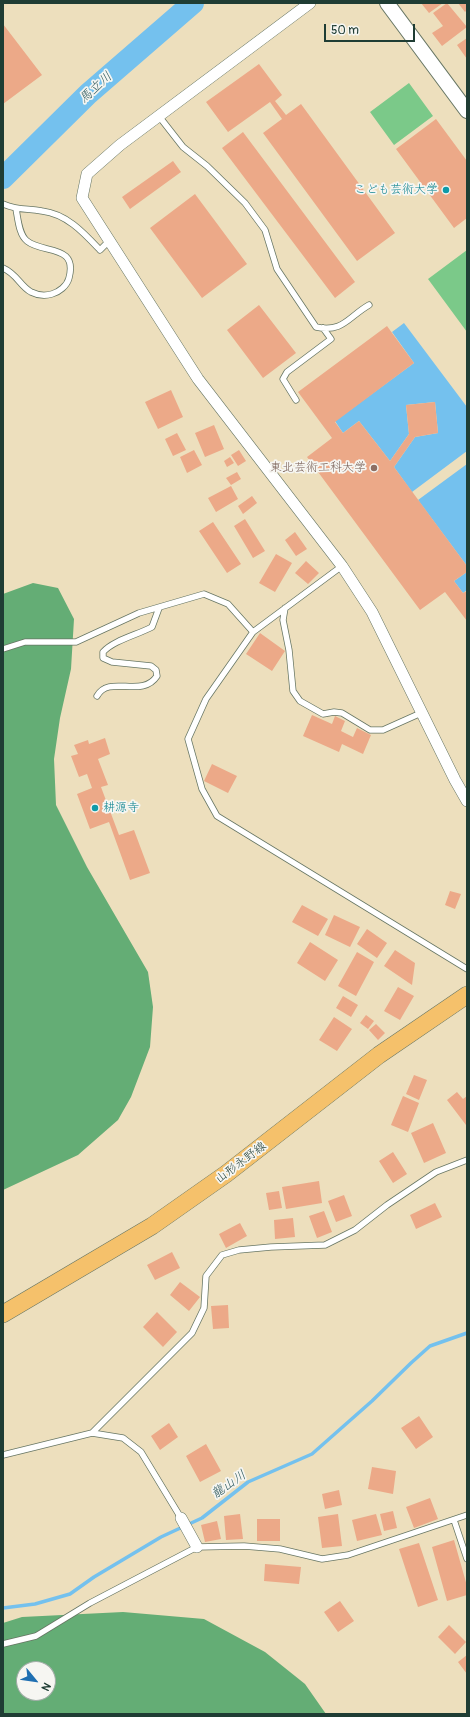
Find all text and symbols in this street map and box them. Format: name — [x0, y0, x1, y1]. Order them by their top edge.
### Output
scale bar — [326, 16, 417, 42]
text: 50 m — [331, 23, 359, 38]
water label: 馬立川 — [76, 69, 116, 107]
place label: こども芸術大学 — [354, 183, 438, 197]
marker: こども芸術大学 — [441, 185, 451, 195]
place label: 東北芸術工科大学 — [270, 461, 366, 475]
marker: 東北芸術工科大学 — [369, 463, 379, 473]
place label: 耕源寺 — [103, 801, 139, 815]
marker: 耕源寺 — [90, 803, 100, 813]
street label: 山形永野線 — [213, 1139, 269, 1187]
water label: 龍山川 — [209, 1467, 249, 1503]
north arrow — [16, 1661, 56, 1701]
text: N — [39, 1680, 54, 1693]

